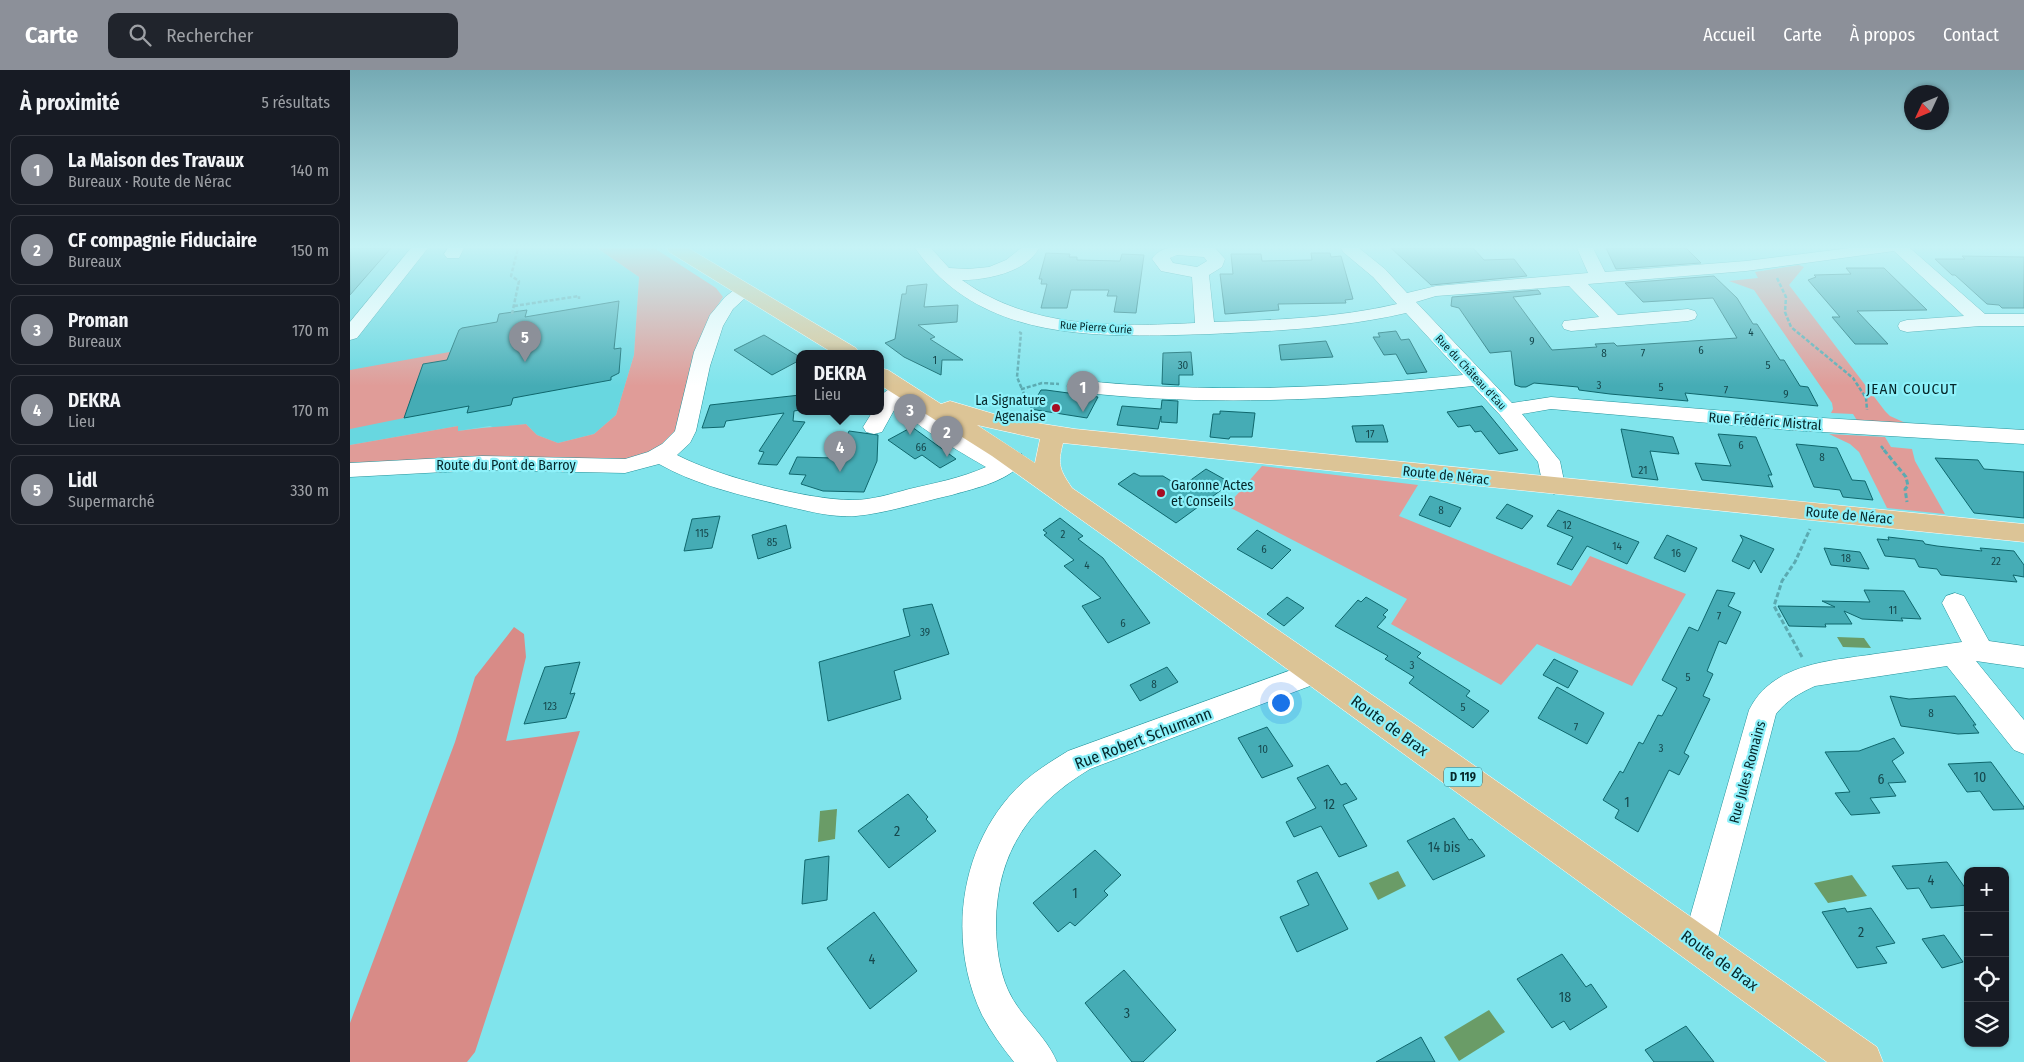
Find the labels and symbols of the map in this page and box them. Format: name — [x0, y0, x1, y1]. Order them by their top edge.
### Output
north arrow — [1904, 85, 1949, 130]
street label: Rue Pierre Curie — [1059, 318, 1132, 337]
pin: 5 — [509, 321, 541, 362]
house number: 4 — [1748, 326, 1754, 339]
street label: Rue du Château d'Eau — [1433, 332, 1509, 412]
house number: 9 — [1529, 335, 1535, 348]
house number: 6 — [1698, 344, 1704, 357]
house number: 8 — [1601, 347, 1607, 360]
house number: 7 — [1641, 347, 1646, 360]
house number: 1 — [933, 354, 937, 367]
house number: 30 — [1178, 359, 1189, 372]
house number: 5 — [1765, 359, 1771, 372]
pin: 1 — [1067, 371, 1099, 412]
house number: 3 — [1597, 379, 1602, 392]
district label: JEAN COUCUT — [1866, 380, 1958, 398]
house number: 5 — [1658, 381, 1664, 394]
house number: 7 — [1724, 384, 1729, 397]
house number: 9 — [1783, 388, 1789, 401]
place label: La Signature Agenaise — [975, 392, 1046, 425]
pin: 3 — [894, 394, 926, 435]
marker: La Signature Agenaise — [1050, 402, 1062, 414]
street label: Rue Frédéric Mistral — [1708, 409, 1822, 434]
pin: 2 — [931, 416, 963, 457]
house number: 17 — [1366, 428, 1375, 441]
pin: 4 — [824, 431, 856, 472]
house number: 6 — [1738, 439, 1744, 452]
house number: 66 — [916, 441, 927, 454]
house number: 8 — [1819, 451, 1825, 464]
street label: Route du Pont de Barroy — [436, 457, 576, 474]
street label: Route de Nérac — [1402, 462, 1490, 489]
house number: 21 — [1639, 464, 1647, 477]
place label: Garonne Actes et Conseils — [1171, 477, 1253, 510]
marker: Garonne Actes et Conseils — [1155, 487, 1167, 499]
street label: Route de Nérac — [1805, 503, 1893, 528]
house number: 8 — [1438, 504, 1444, 517]
house number: 12 — [1562, 519, 1572, 532]
house number: 115 — [695, 527, 709, 540]
house number: 2 — [1061, 528, 1066, 541]
house number: 85 — [767, 536, 777, 549]
house number: 14 — [1612, 540, 1622, 553]
house number: 6 — [1261, 543, 1267, 556]
house number: 16 — [1671, 547, 1681, 560]
house number: 18 — [1841, 552, 1851, 565]
house number: 22 — [1991, 555, 2001, 568]
house number: 4 — [1084, 559, 1090, 572]
house number: 11 — [1889, 604, 1897, 617]
house number: 7 — [1717, 610, 1722, 623]
house number: 6 — [1120, 617, 1126, 630]
house number: 39 — [920, 626, 930, 639]
house number: 3 — [1410, 659, 1415, 672]
house number: 5 — [1685, 671, 1691, 684]
house number: 8 — [1151, 678, 1157, 691]
your location — [1268, 690, 1294, 716]
street label: Route de Brax — [1347, 691, 1432, 760]
house number: 123 — [543, 700, 557, 713]
house number: 5 — [1460, 701, 1466, 714]
street label: Rue Robert Schumann — [1072, 704, 1214, 773]
house number: 8 — [1928, 707, 1934, 720]
street label: Rue Jules Romains — [1726, 719, 1769, 825]
house number: 7 — [1574, 721, 1579, 734]
house number: 3 — [1659, 742, 1664, 755]
house number: 10 — [1258, 743, 1268, 756]
road number: D 119 — [1444, 768, 1482, 786]
house number: 10 — [1974, 769, 1986, 786]
house number: 6 — [1878, 771, 1885, 788]
house number: 1 — [1624, 794, 1630, 811]
house number: 12 — [1323, 796, 1335, 813]
house number: 2 — [894, 823, 900, 840]
house number: 14 bis — [1428, 839, 1460, 856]
house number: 4 — [1928, 872, 1935, 889]
house number: 1 — [1072, 885, 1078, 902]
house number: 2 — [1858, 924, 1864, 941]
street label: Route de Brax — [1677, 926, 1762, 995]
house number: 4 — [869, 951, 876, 968]
house number: 18 — [1559, 989, 1571, 1006]
house number: 3 — [1124, 1005, 1130, 1022]

